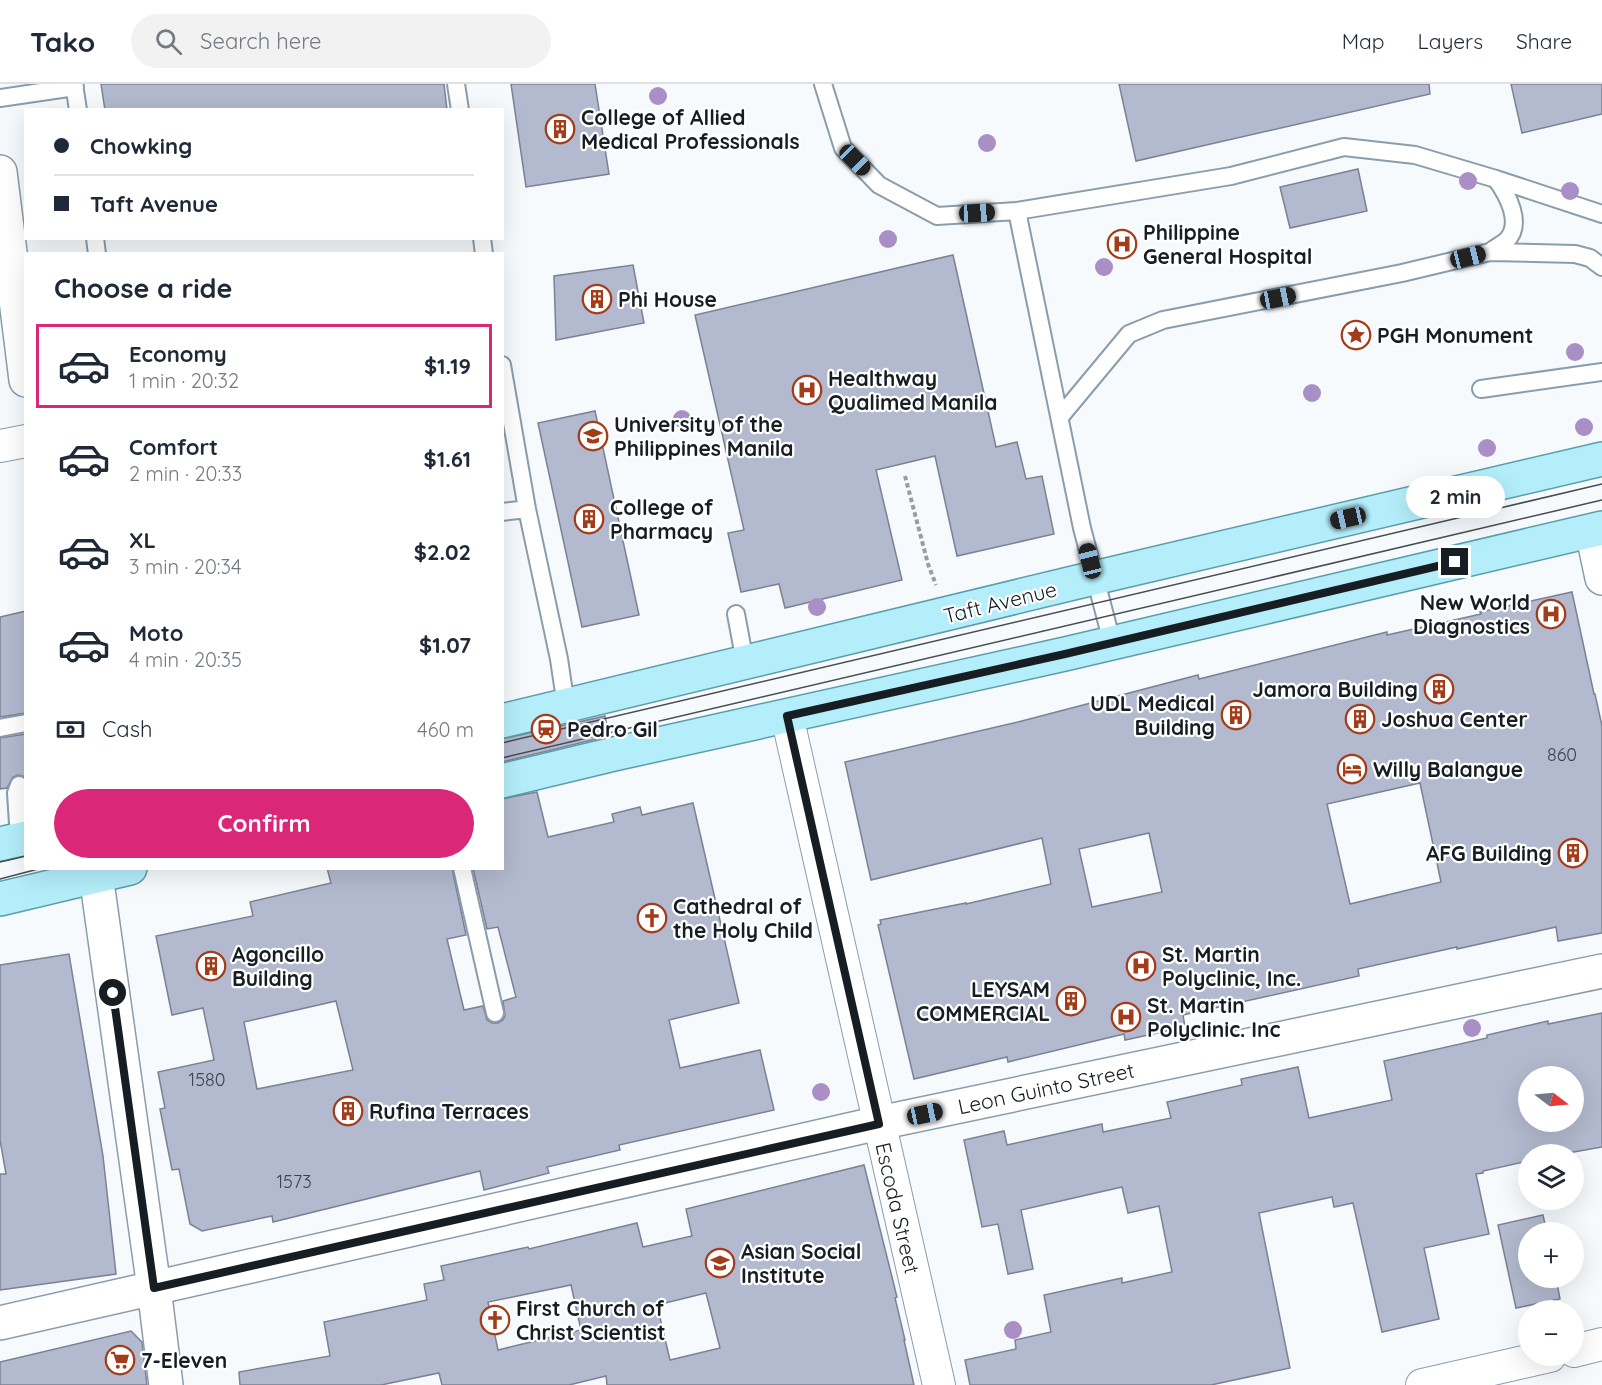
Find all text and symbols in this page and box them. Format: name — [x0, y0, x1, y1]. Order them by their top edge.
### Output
search box — [131, 14, 551, 68]
text: Tako — [30, 24, 95, 59]
icon: search — [152, 25, 185, 58]
text: Search here — [200, 27, 322, 55]
text: Map — [1342, 28, 1385, 54]
text: Layers — [1418, 28, 1483, 54]
text: Share — [1516, 28, 1572, 54]
place label: College of Allied Medical Professionals — [581, 104, 800, 154]
building icon: College of Allied Medical Professionals — [544, 113, 576, 145]
text: Chowking — [90, 132, 192, 160]
car — [836, 141, 874, 179]
text: Taft Avenue — [90, 190, 218, 218]
car — [959, 203, 995, 223]
place label: Philippine General Hospital — [1143, 219, 1312, 269]
hospital icon: Philippine General Hospital — [1106, 228, 1138, 260]
car — [1448, 244, 1488, 270]
text: Choose a ride — [54, 271, 232, 305]
building icon: Phi House — [581, 283, 613, 315]
place label: Phi House — [618, 286, 717, 312]
car — [1259, 286, 1297, 310]
place icon: PGH Monument — [1340, 319, 1372, 351]
place label: PGH Monument — [1377, 322, 1533, 348]
icon: car — [57, 339, 111, 393]
text: Economy — [129, 340, 227, 368]
text: $1.19 — [424, 352, 471, 380]
place label: Healthway Qualimed Manila — [828, 365, 998, 415]
text: 1 min · 20:32 — [129, 368, 239, 393]
hospital icon: Healthway Qualimed Manila — [791, 374, 823, 406]
place label: University of the Philippines Manila — [614, 411, 794, 461]
school or university icon: University of the Philippines Manila — [577, 420, 609, 452]
icon: car — [57, 432, 111, 486]
text: Comfort — [129, 433, 218, 461]
text: $1.61 — [424, 445, 471, 473]
text: 2 min · 20:33 — [129, 461, 242, 486]
callout: 2 min — [1406, 475, 1504, 517]
text: 2 min — [1429, 484, 1482, 509]
place label: College of Pharmacy — [610, 494, 714, 544]
building icon: College of Pharmacy — [573, 503, 605, 535]
car — [1328, 505, 1368, 531]
icon: car — [57, 525, 111, 579]
text: XL — [129, 526, 156, 554]
text: $2.02 — [414, 538, 471, 566]
car — [1077, 541, 1103, 581]
route end — [1441, 548, 1468, 575]
text: 3 min · 20:34 — [129, 554, 242, 579]
street label: Taft Avenue — [941, 575, 1059, 629]
place label: New World Diagnostics — [1413, 589, 1530, 639]
hospital icon: New World Diagnostics — [1535, 598, 1567, 630]
icon: car — [57, 618, 111, 672]
text: Moto — [129, 619, 183, 647]
text: $1.07 — [419, 631, 471, 659]
text: 4 min · 20:35 — [129, 647, 242, 672]
building icon: Jamora Building — [1423, 673, 1455, 705]
place label: Jamora Building — [1252, 676, 1418, 702]
place label: UDL Medical Building — [1090, 690, 1215, 740]
building icon: UDL Medical Building — [1220, 699, 1252, 731]
building icon: Joshua Center — [1344, 703, 1376, 735]
place label: Joshua Center — [1381, 706, 1528, 732]
icon: cash — [54, 713, 87, 746]
station icon: Pedro Gil — [530, 713, 562, 745]
text: Cash — [102, 715, 153, 743]
place label: Pedro Gil — [567, 716, 658, 742]
text: 460 m — [417, 717, 474, 742]
house number: 860 — [1547, 743, 1577, 766]
hotel icon: Willy Balangue — [1336, 753, 1368, 785]
place label: Willy Balangue — [1373, 756, 1523, 782]
button: Confirm — [54, 789, 474, 858]
building icon: AFG Building — [1557, 837, 1589, 869]
place label: AFG Building — [1426, 840, 1552, 866]
place label: Cathedral of the Holy Child — [673, 893, 813, 943]
church icon: Cathedral of the Holy Child — [636, 902, 668, 934]
place label: Agoncillo Building — [232, 941, 324, 991]
place label: St. Martin Polyclinic, Inc. — [1162, 941, 1301, 991]
building icon: Agoncillo Building — [195, 950, 227, 982]
hospital icon: St. Martin Polyclinic, Inc. — [1125, 950, 1157, 982]
place label: LEYSAM COMMERCIAL — [916, 976, 1050, 1026]
route start — [99, 979, 126, 1006]
building icon: LEYSAM COMMERCIAL — [1055, 985, 1087, 1017]
place label: St. Martin Polyclinic. Inc — [1147, 992, 1280, 1042]
hospital icon: St. Martin Polyclinic. Inc — [1110, 1001, 1142, 1033]
street label: Leon Guinto Street — [955, 1057, 1137, 1119]
north arrow — [1518, 1066, 1584, 1132]
map controls — [1518, 1066, 1584, 1366]
house number: 1580 — [189, 1068, 225, 1091]
building icon: Rufina Terraces — [332, 1095, 364, 1127]
place label: Rufina Terraces — [369, 1098, 529, 1124]
car — [906, 1101, 944, 1127]
street label: Escoda Street — [870, 1140, 926, 1276]
button: layers — [1518, 1144, 1584, 1210]
house number: 1573 — [276, 1170, 312, 1193]
button: + — [1518, 1222, 1584, 1288]
place label: Asian Social Institute — [741, 1238, 861, 1288]
school or university icon: Asian Social Institute — [704, 1247, 736, 1279]
place label: First Church of Christ Scientist — [516, 1295, 666, 1345]
button: − — [1518, 1300, 1584, 1366]
church icon: First Church of Christ Scientist — [479, 1304, 511, 1336]
supermarket icon: 7-Eleven — [104, 1344, 136, 1376]
place label: 7-Eleven — [141, 1347, 227, 1373]

